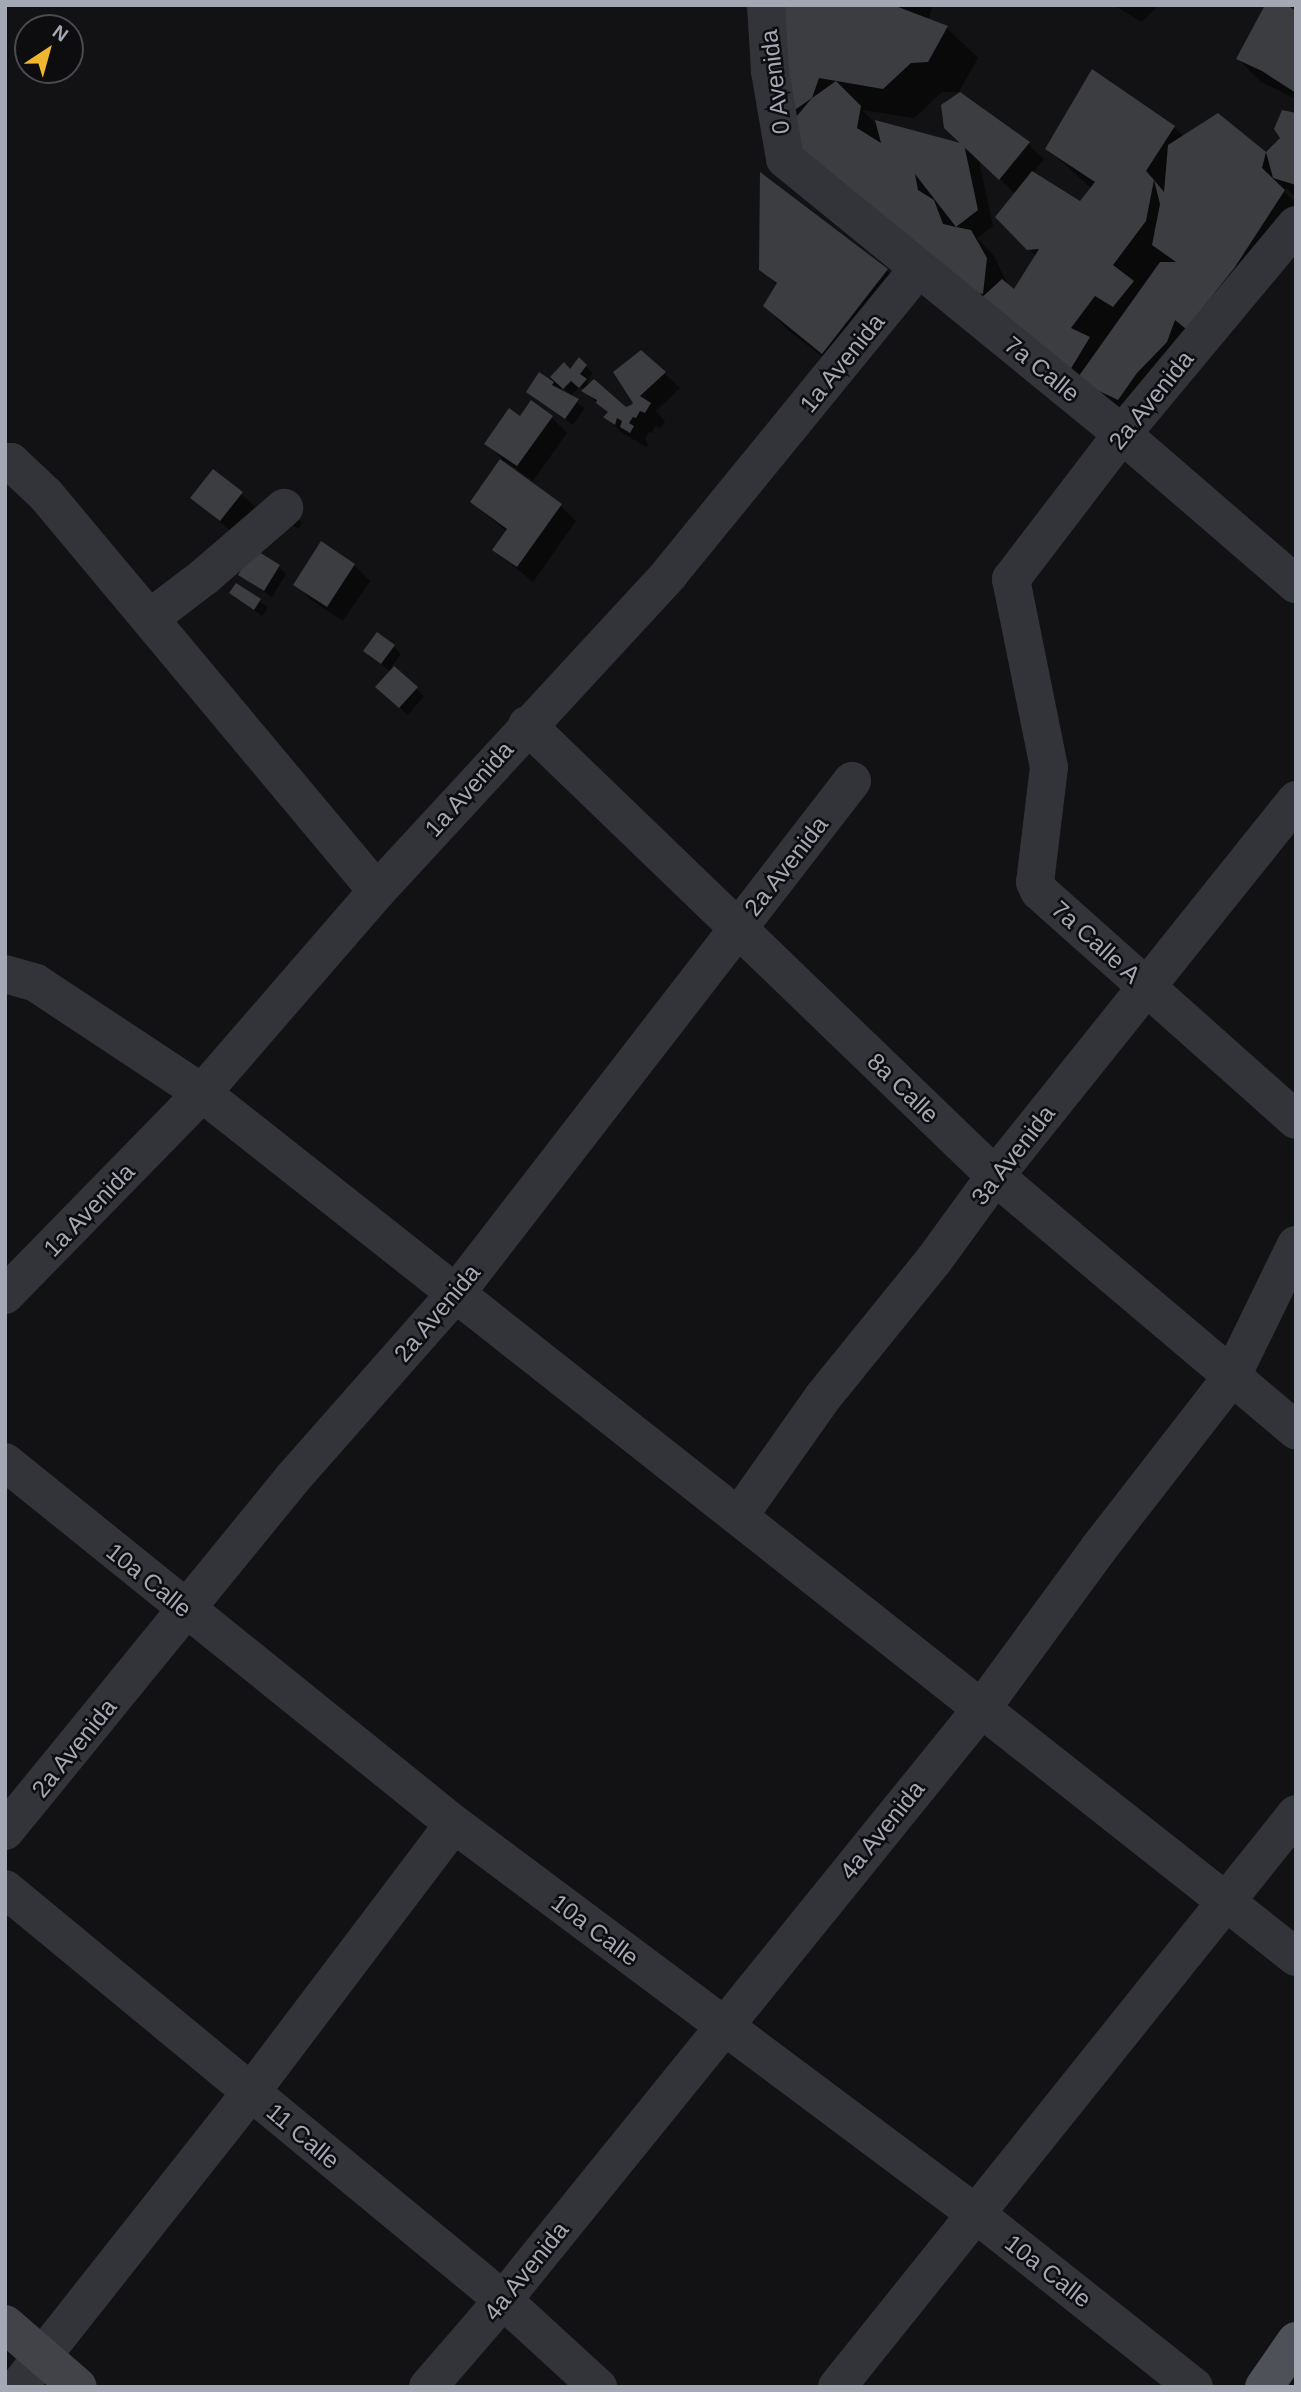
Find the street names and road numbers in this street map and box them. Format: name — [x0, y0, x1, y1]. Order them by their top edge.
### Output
street label: 0 Avenida — [754, 27, 796, 137]
street label: 1a Avenida — [793, 307, 891, 419]
street label: 7a Calle — [999, 330, 1085, 408]
street label: 2a Avenida — [1102, 344, 1200, 456]
street label: 1a Avenida — [418, 735, 520, 843]
street label: 2a Avenida — [738, 810, 834, 922]
street label: 7a Calle A — [1045, 894, 1147, 990]
street label: 8a Calle — [861, 1047, 945, 1129]
street label: 3a Avenida — [965, 1099, 1061, 1211]
street label: 1a Avenida — [37, 1157, 141, 1263]
street label: 2a Avenida — [388, 1258, 486, 1368]
street label: 10a Calle — [101, 1537, 197, 1623]
street label: 2a Avenida — [25, 1692, 123, 1804]
street label: 4a Avenida — [833, 1774, 931, 1886]
street label: 10a Calle — [546, 1888, 644, 1972]
street label: 11 Calle — [261, 2097, 345, 2175]
street label: 4a Avenida — [477, 2215, 575, 2327]
street label: 10a Calle — [999, 2228, 1097, 2314]

